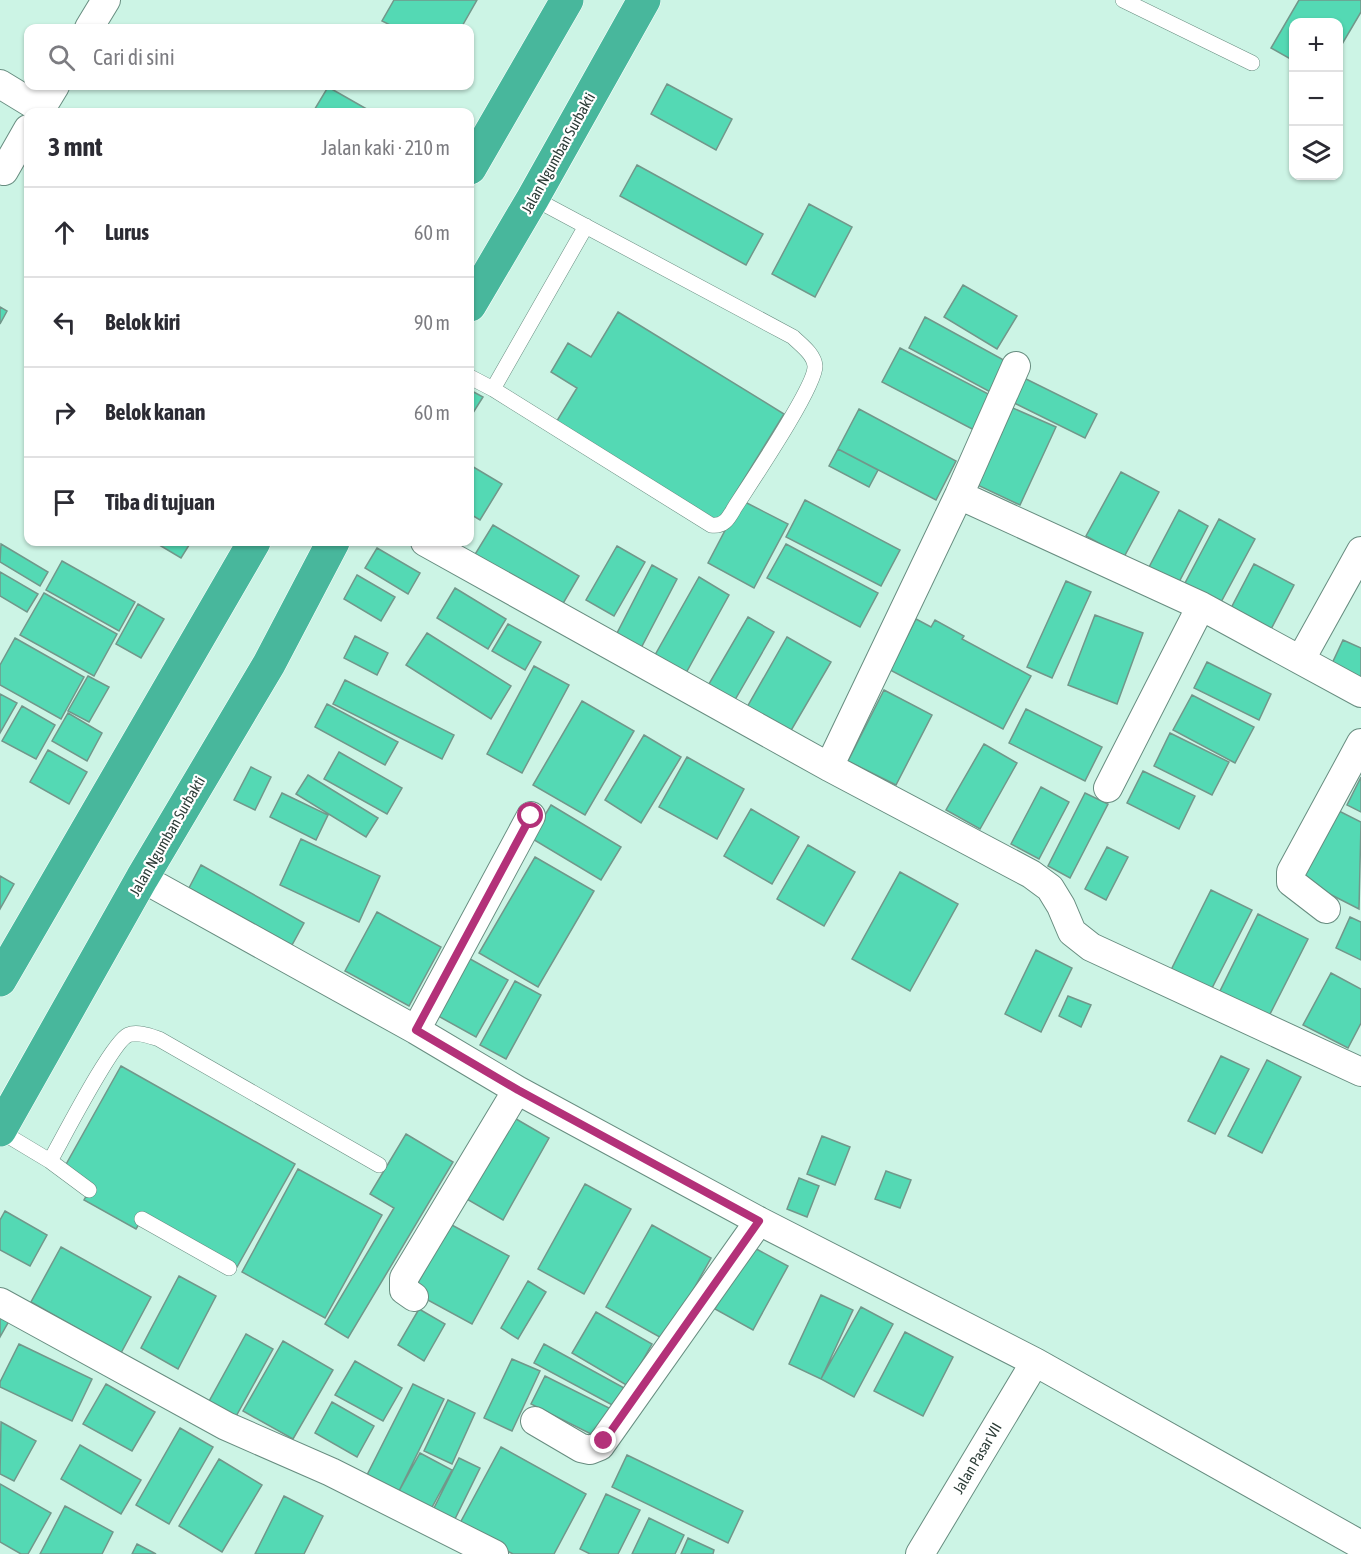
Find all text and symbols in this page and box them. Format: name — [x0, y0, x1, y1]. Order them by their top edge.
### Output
map controls — [1289, 18, 1343, 180]
button: + — [1289, 18, 1343, 72]
search box — [24, 24, 474, 90]
icon: search — [45, 41, 78, 74]
text: Cari di sini — [93, 44, 175, 70]
button: − — [1289, 72, 1343, 126]
street label: Jalan Ngumban Surbakti — [518, 90, 598, 216]
button: layers — [1289, 126, 1343, 180]
text: 3 mnt — [48, 132, 103, 162]
text: Jalan kaki · 210 m — [321, 136, 450, 159]
icon: ahead — [48, 216, 81, 249]
text: Lurus — [105, 219, 149, 245]
text: 60 m — [414, 221, 450, 244]
icon: left — [48, 306, 81, 339]
text: Belok kiri — [105, 309, 180, 335]
text: 90 m — [414, 311, 450, 334]
icon: right — [48, 396, 81, 429]
text: Belok kanan — [105, 399, 206, 425]
text: 60 m — [414, 401, 450, 424]
icon: arrive — [48, 486, 81, 519]
text: Tiba di tujuan — [105, 489, 215, 515]
street label: Jalan Ngumban Surbakti — [126, 773, 208, 899]
route start — [517, 802, 543, 828]
street label: Jalan Pasar VII — [949, 1419, 1005, 1497]
route end — [590, 1427, 616, 1453]

